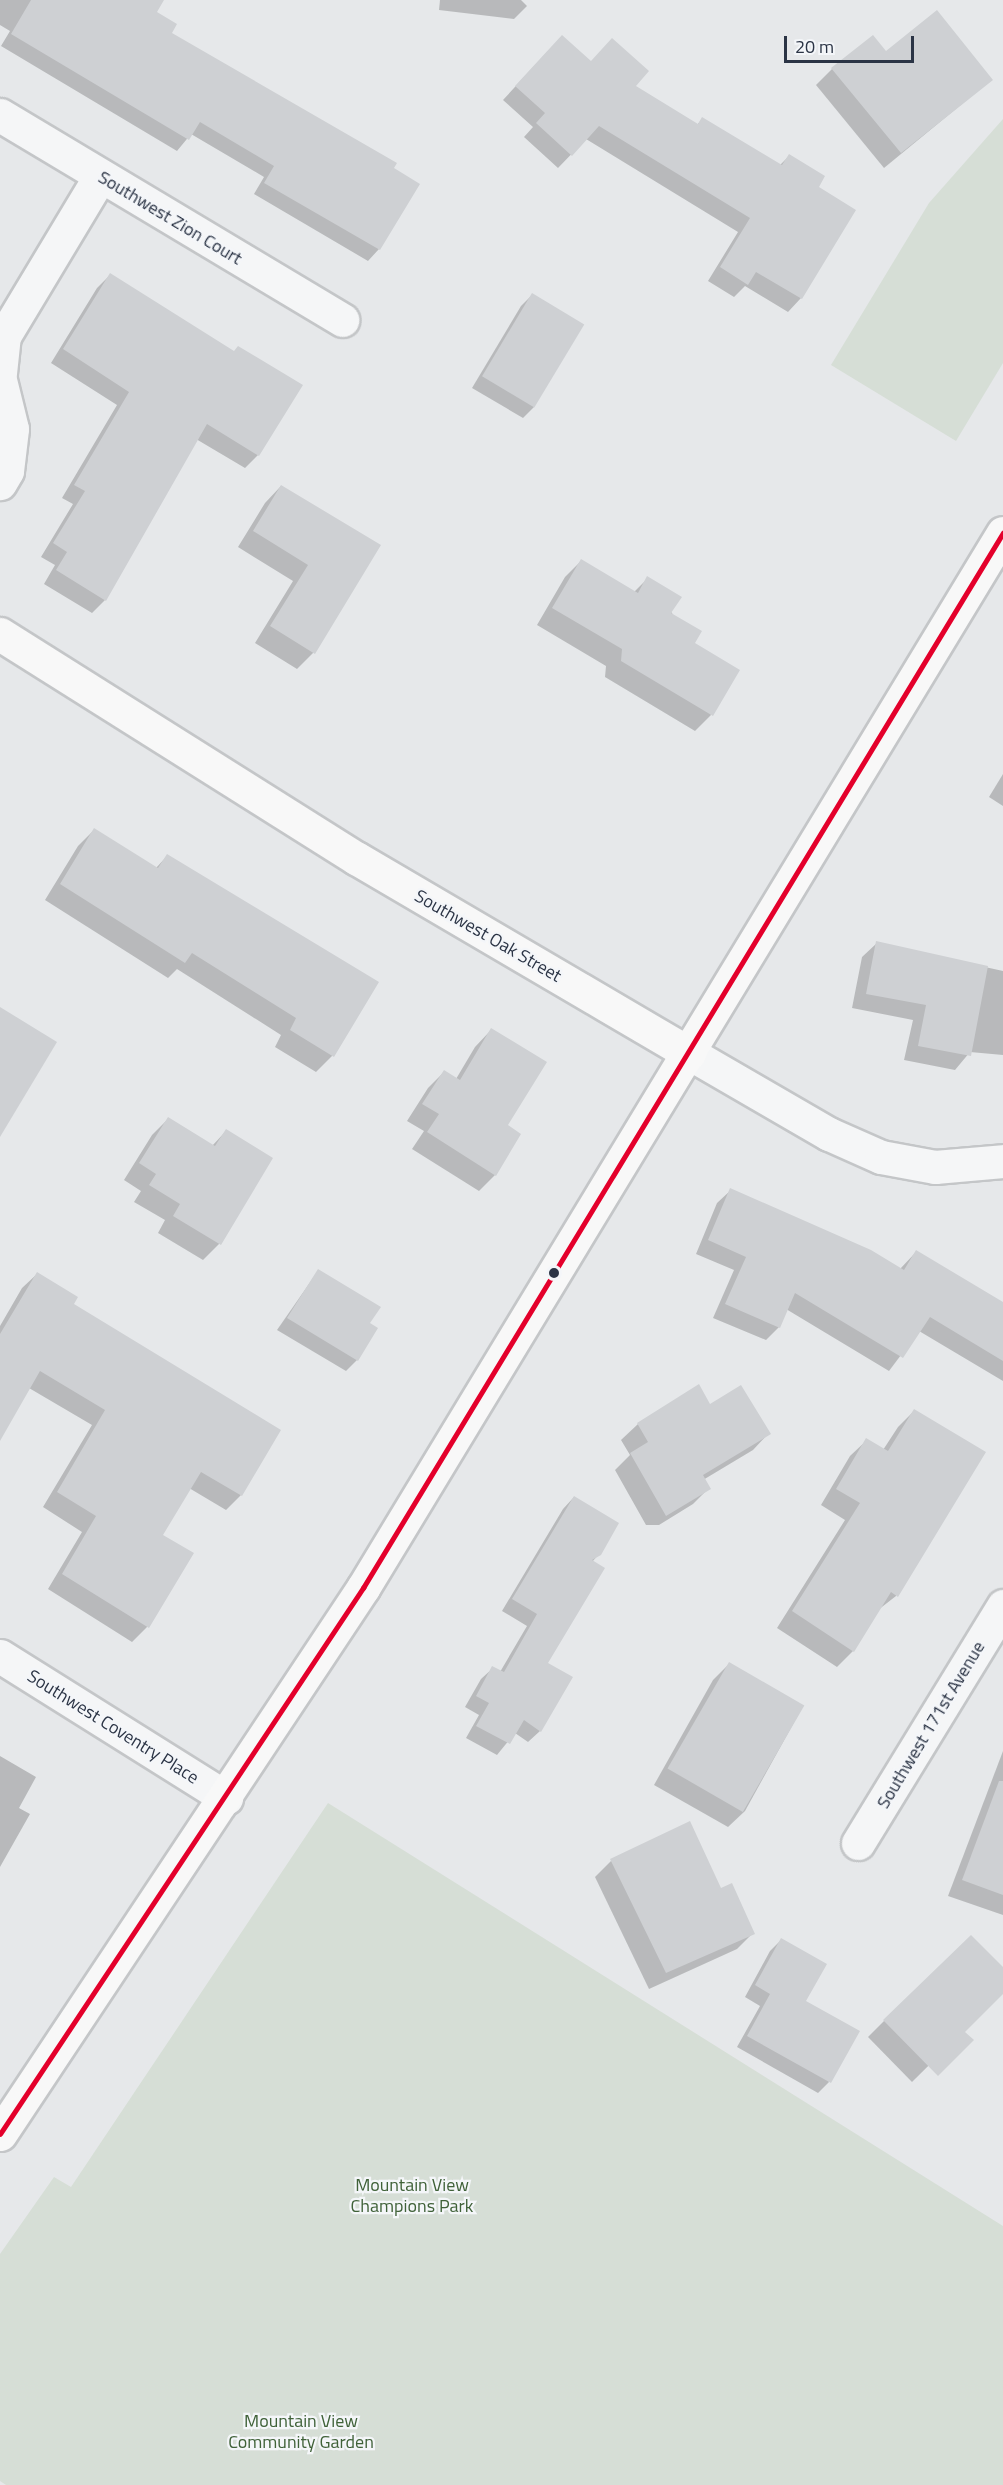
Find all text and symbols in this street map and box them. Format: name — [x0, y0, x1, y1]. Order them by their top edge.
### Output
scale bar — [787, 24, 918, 62]
text: 20 m — [795, 33, 834, 60]
street label: Southwest Zion Court — [94, 167, 246, 269]
street label: Southwest Oak Street — [411, 885, 565, 987]
unlabelled marker — [548, 1267, 560, 1279]
street label: Southwest 171st Avenue — [872, 1637, 990, 1813]
street label: Southwest Coventry Place — [23, 1665, 203, 1789]
park label: Mountain View Champions Park — [351, 2175, 473, 2218]
park label: Mountain View Community Garden — [228, 2411, 374, 2454]

